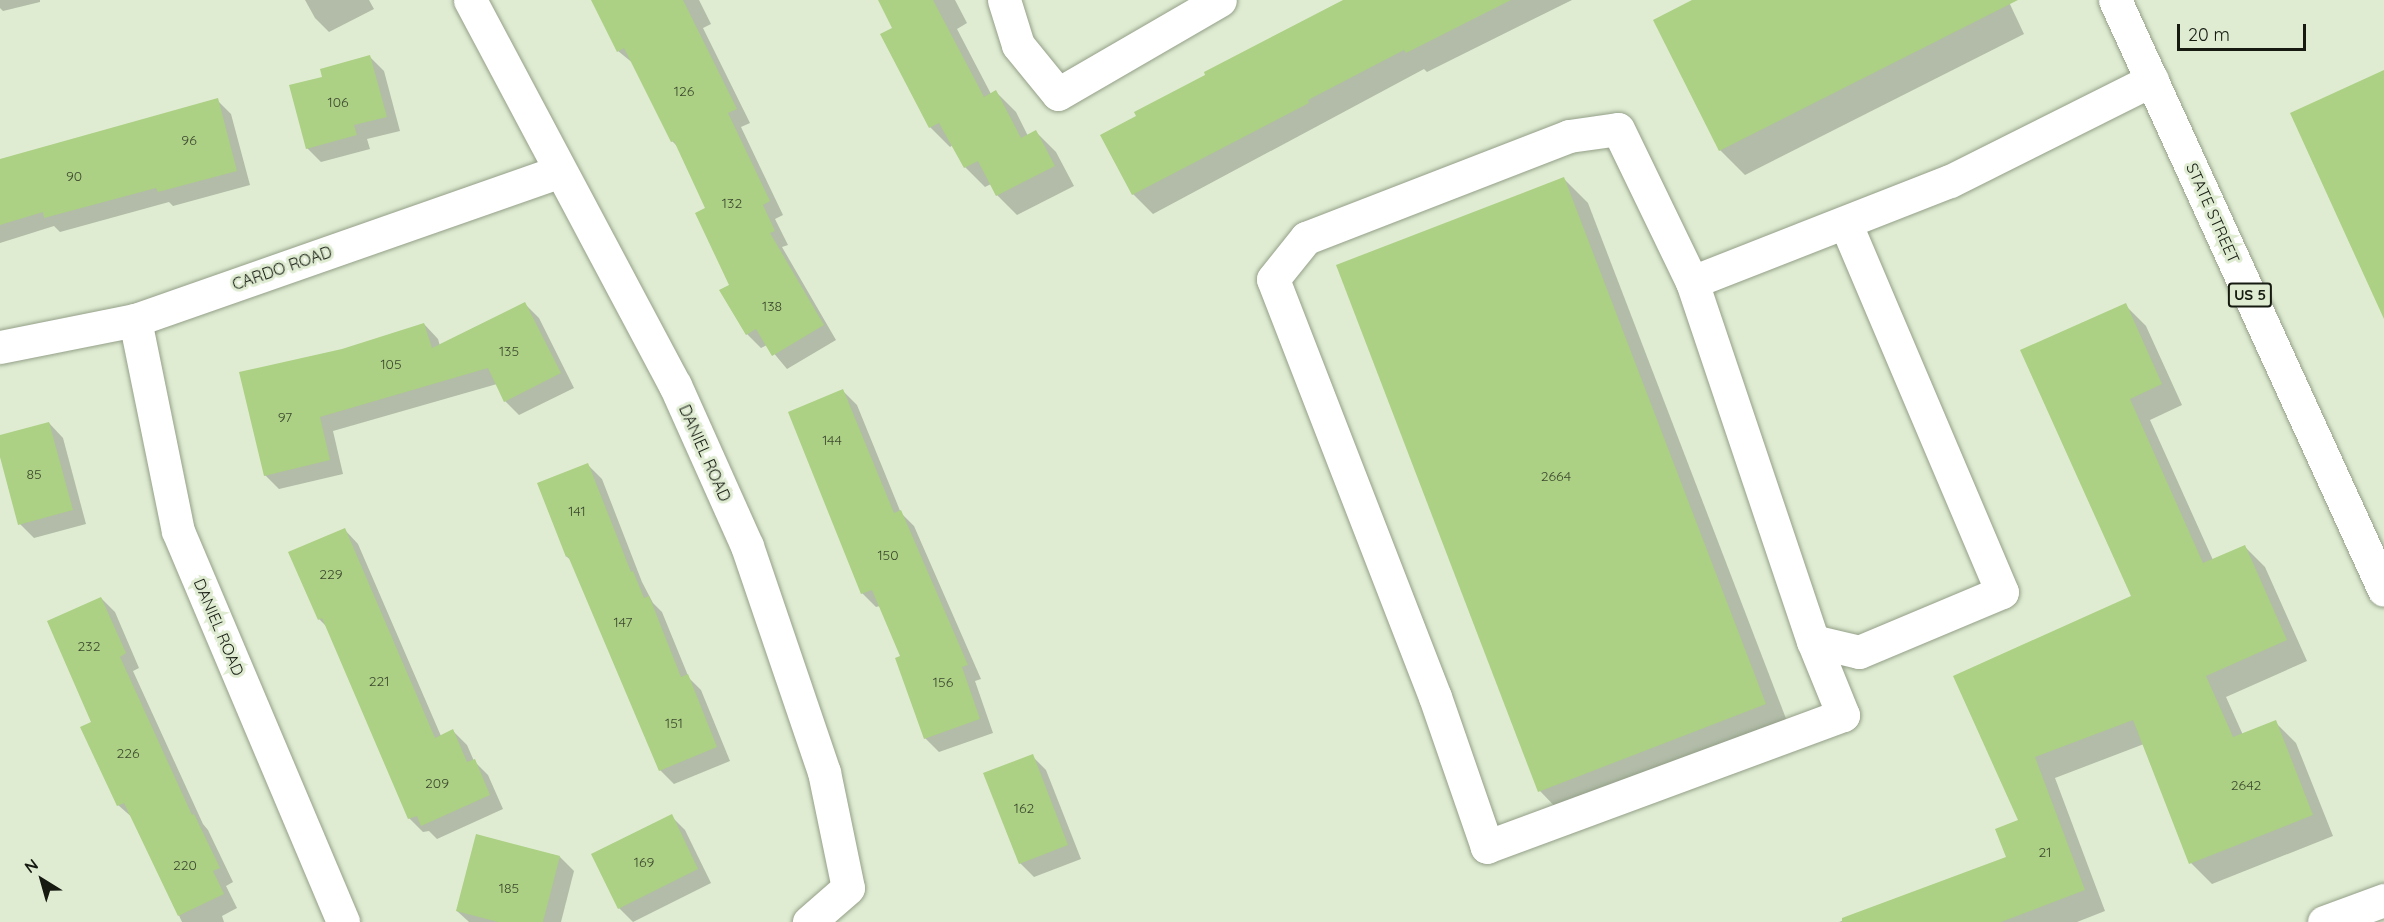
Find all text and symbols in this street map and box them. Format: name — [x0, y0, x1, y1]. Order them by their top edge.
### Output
scale bar — [2180, 12, 2309, 50]
text: 20 m — [2188, 23, 2230, 46]
house number: 126 — [674, 83, 694, 99]
house number: 106 — [327, 94, 349, 110]
house number: 96 — [181, 132, 197, 148]
street label: STATE STREET — [2182, 160, 2244, 266]
house number: 90 — [66, 168, 82, 184]
house number: 132 — [722, 195, 742, 211]
street label: CARDO ROAD — [230, 242, 334, 294]
road number: US 5 — [2228, 283, 2272, 307]
house number: 138 — [762, 298, 782, 314]
house number: 135 — [499, 343, 519, 359]
house number: 105 — [380, 356, 402, 372]
street label: DANIEL ROAD — [675, 402, 735, 504]
house number: 97 — [278, 409, 292, 425]
house number: 144 — [822, 432, 842, 448]
house number: 85 — [26, 466, 42, 482]
house number: 2664 — [1541, 468, 1571, 484]
house number: 141 — [568, 503, 586, 519]
house number: 150 — [877, 547, 899, 563]
house number: 229 — [319, 566, 343, 582]
street label: DANIEL ROAD — [190, 575, 248, 679]
house number: 147 — [613, 614, 633, 630]
house number: 232 — [78, 638, 100, 654]
house number: 221 — [369, 673, 389, 689]
house number: 156 — [933, 674, 953, 690]
house number: 151 — [665, 715, 683, 731]
house number: 226 — [116, 745, 140, 761]
house number: 209 — [425, 775, 449, 791]
house number: 2642 — [2231, 777, 2261, 793]
house number: 162 — [1014, 800, 1034, 816]
house number: 21 — [2039, 844, 2051, 860]
north arrow — [12, 850, 72, 910]
text: N — [20, 854, 42, 877]
house number: 169 — [634, 854, 654, 870]
house number: 220 — [173, 857, 197, 873]
house number: 185 — [499, 880, 519, 896]

